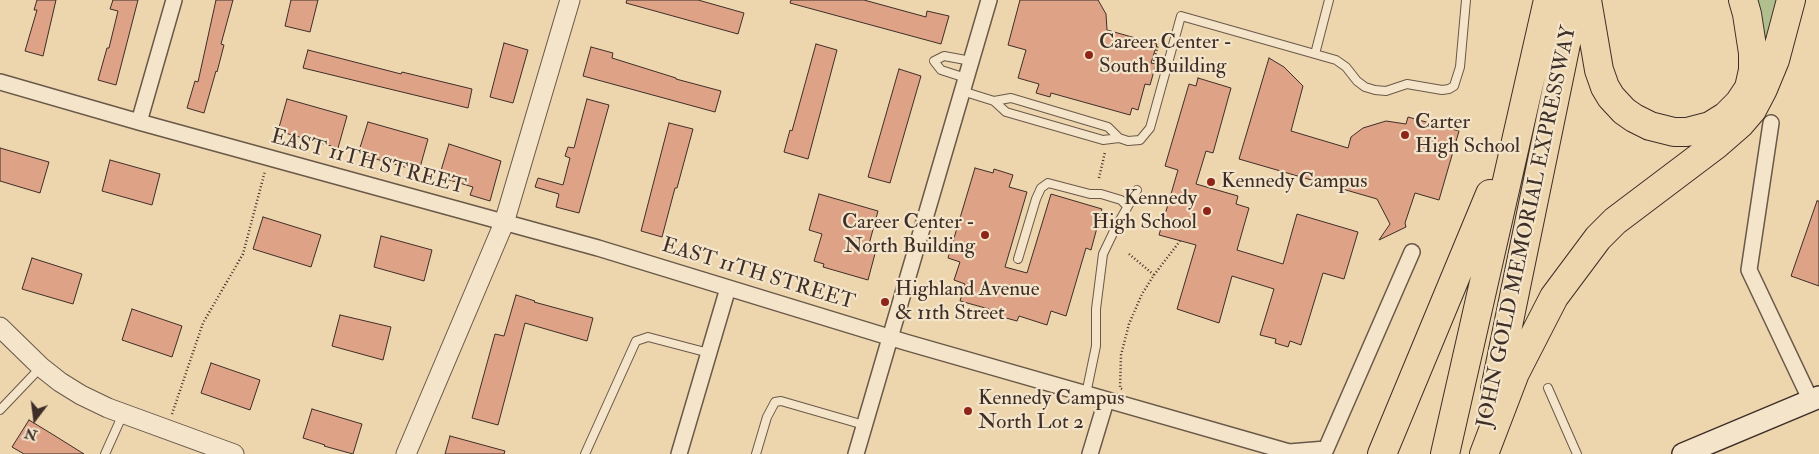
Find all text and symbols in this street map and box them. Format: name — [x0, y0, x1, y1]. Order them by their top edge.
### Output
street label: JOHN GOLD MEMORIAL EXPRESSWAY — [1473, 24, 1583, 430]
place label: Career Center - South Building — [1099, 30, 1232, 80]
marker: Career Center - South Building — [1083, 49, 1095, 61]
place label: Carter High School — [1415, 110, 1520, 160]
street label: EAST 11TH STREET — [268, 125, 468, 201]
marker: Carter High School — [1399, 129, 1411, 141]
place label: Kennedy Campus — [1221, 169, 1367, 195]
marker: Kennedy Campus — [1205, 176, 1217, 188]
place label: Kennedy High School — [1092, 186, 1197, 236]
marker: Kennedy High School — [1201, 205, 1213, 217]
place label: Career Center - North Building — [842, 210, 975, 260]
marker: Career Center - North Building — [979, 229, 991, 241]
street label: EAST 11TH STREET — [658, 234, 858, 316]
place label: Highland Avenue & 11th Street — [895, 277, 1039, 327]
marker: Highland Avenue & 11th Street — [879, 296, 891, 308]
place label: Kennedy Campus North Lot 2 — [978, 386, 1124, 436]
north arrow — [10, 394, 60, 444]
marker: Kennedy Campus North Lot 2 — [962, 405, 974, 417]
text: N — [23, 424, 39, 444]

